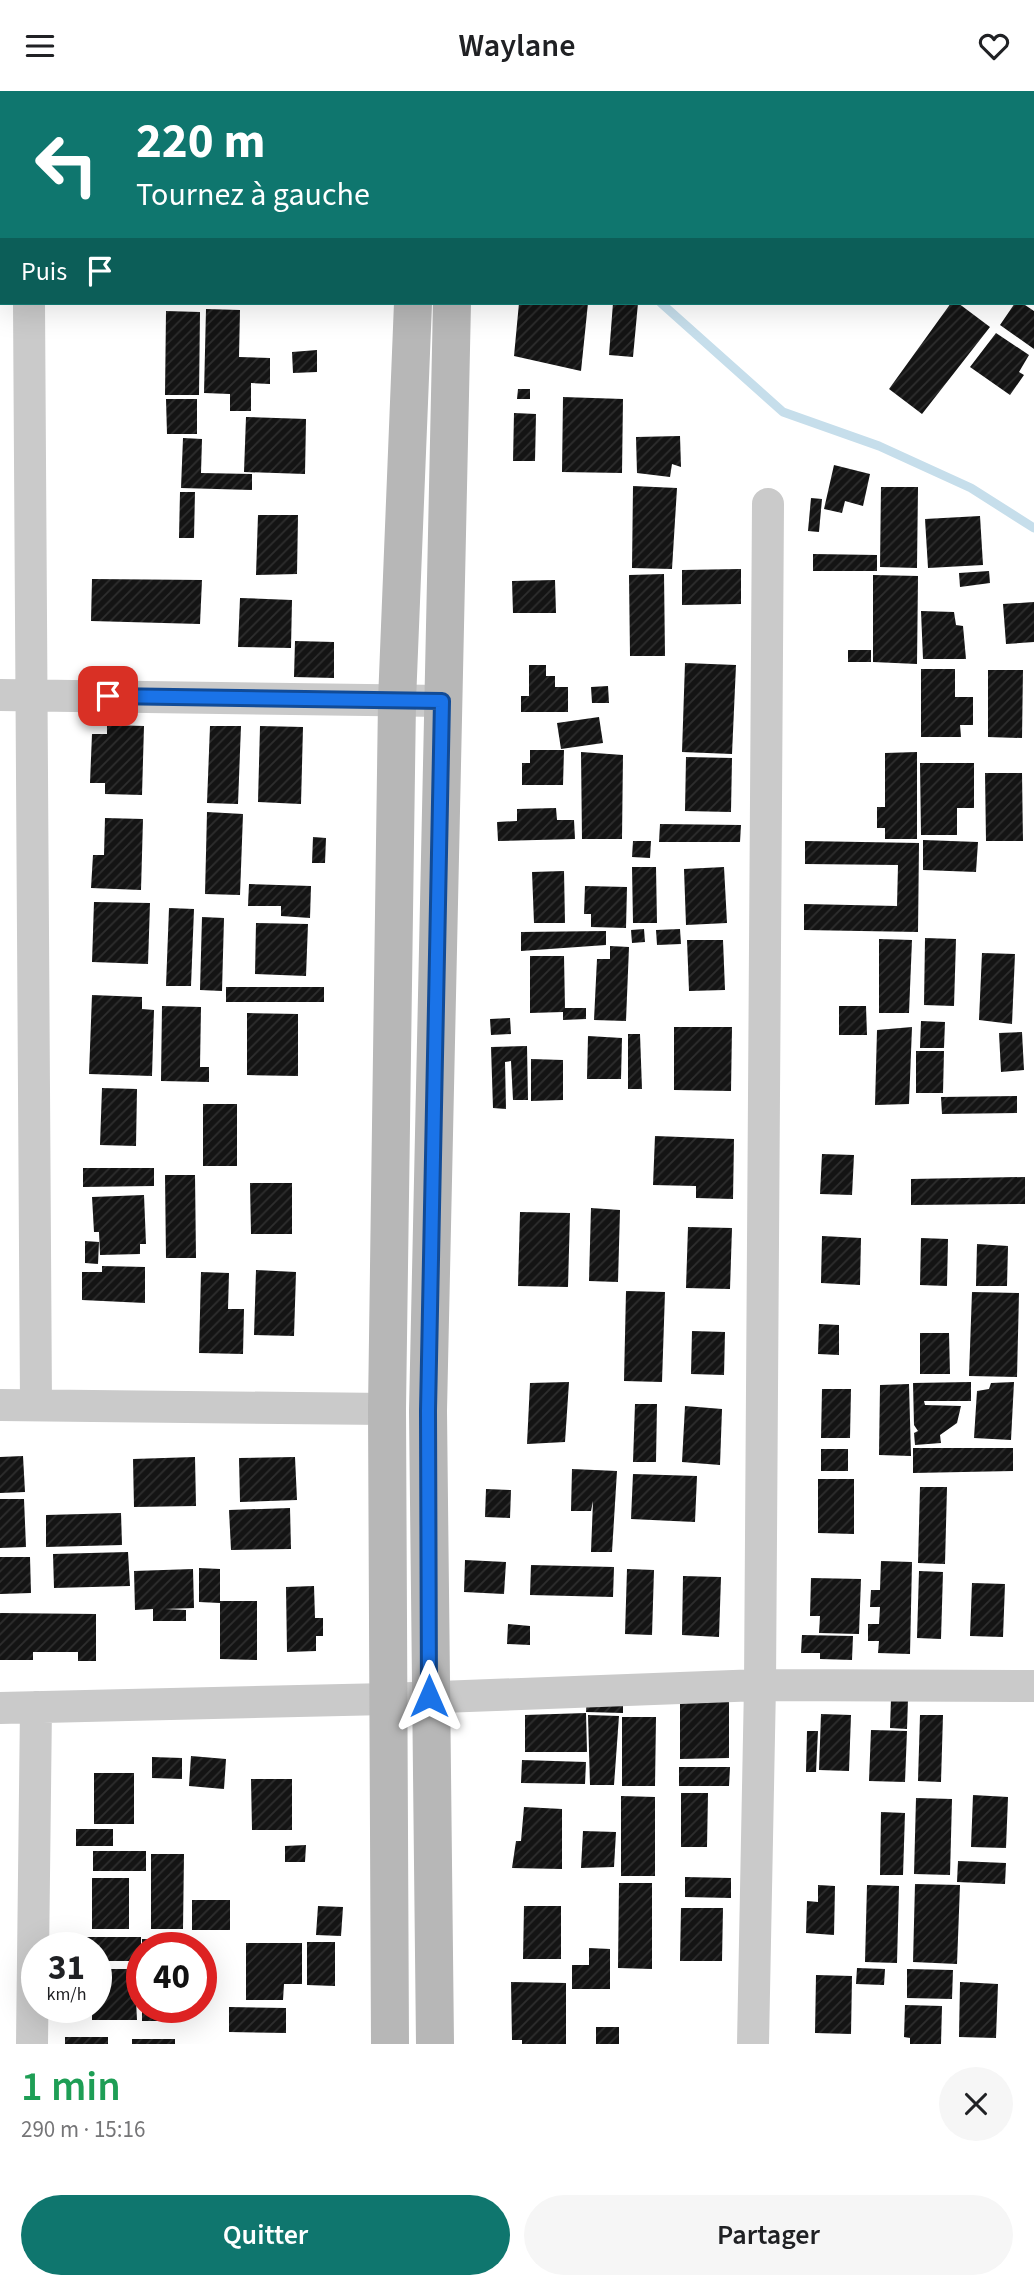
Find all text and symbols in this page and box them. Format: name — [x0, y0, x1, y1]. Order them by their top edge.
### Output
text: Waylane — [459, 23, 575, 69]
icon: menu — [21, 27, 59, 65]
icon: heart — [975, 27, 1013, 65]
text: 220 m — [136, 107, 265, 177]
icon: left — [21, 119, 112, 210]
text: Tournez à gauche — [136, 172, 370, 218]
icon: arrive — [81, 252, 119, 290]
text: Puis — [21, 253, 67, 290]
pin — [78, 666, 138, 726]
icon: arrive — [89, 677, 127, 715]
position arrow — [392, 1659, 466, 1733]
speed limit sign: 40 — [126, 1932, 217, 2023]
text: 31 — [48, 1943, 85, 1993]
text: km/h — [47, 1982, 86, 2007]
text: 1 min — [21, 2057, 121, 2117]
button: close — [939, 2067, 1013, 2141]
text: 290 m · 15:16 — [21, 2113, 145, 2146]
button: Quitter — [21, 2195, 510, 2275]
button: Partager — [524, 2195, 1013, 2275]

